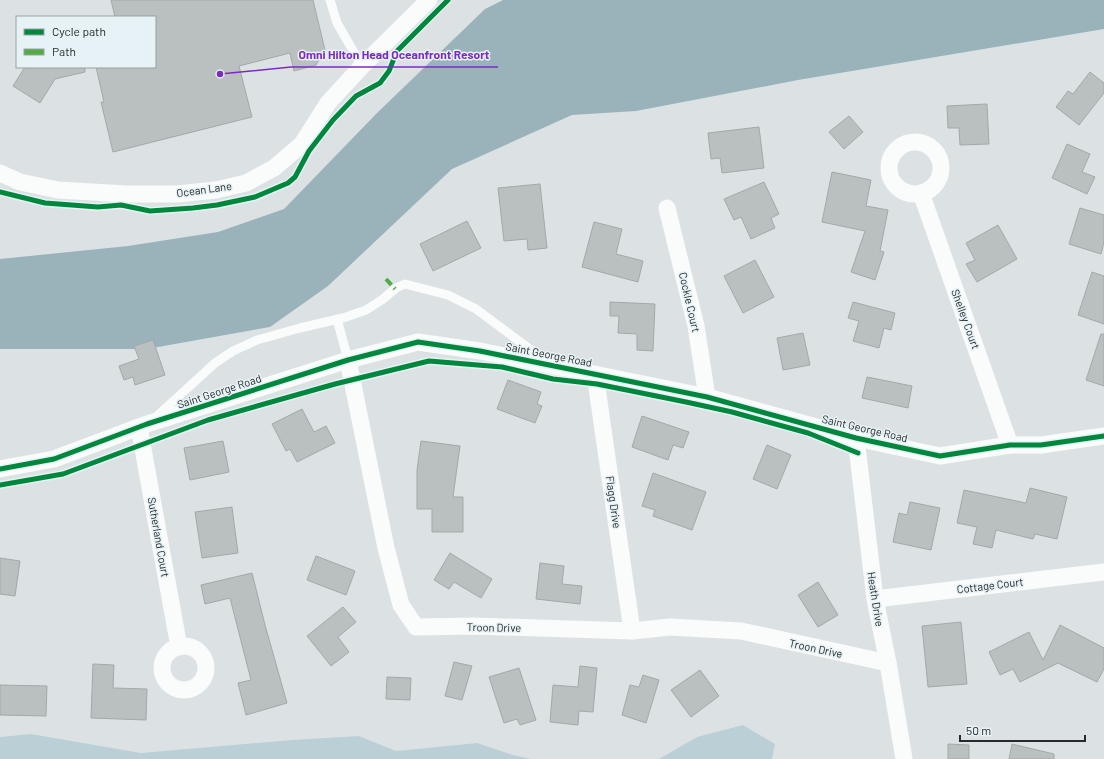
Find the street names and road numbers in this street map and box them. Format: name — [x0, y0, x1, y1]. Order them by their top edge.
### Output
street label: Ocean Lane — [176, 179, 233, 199]
street label: Cockle Court — [677, 271, 703, 333]
street label: Shelley Court — [949, 287, 983, 351]
street label: Saint George Road — [505, 339, 593, 369]
street label: Saint George Road — [175, 371, 263, 411]
street label: Saint George Road — [821, 412, 909, 444]
street label: Flagg Drive — [604, 475, 624, 529]
street label: Sutherland Court — [146, 496, 172, 578]
street label: Heath Drive — [865, 571, 887, 627]
street label: Cottage Court — [956, 574, 1024, 596]
street label: Troon Drive — [467, 620, 521, 634]
street label: Troon Drive — [788, 636, 844, 660]

